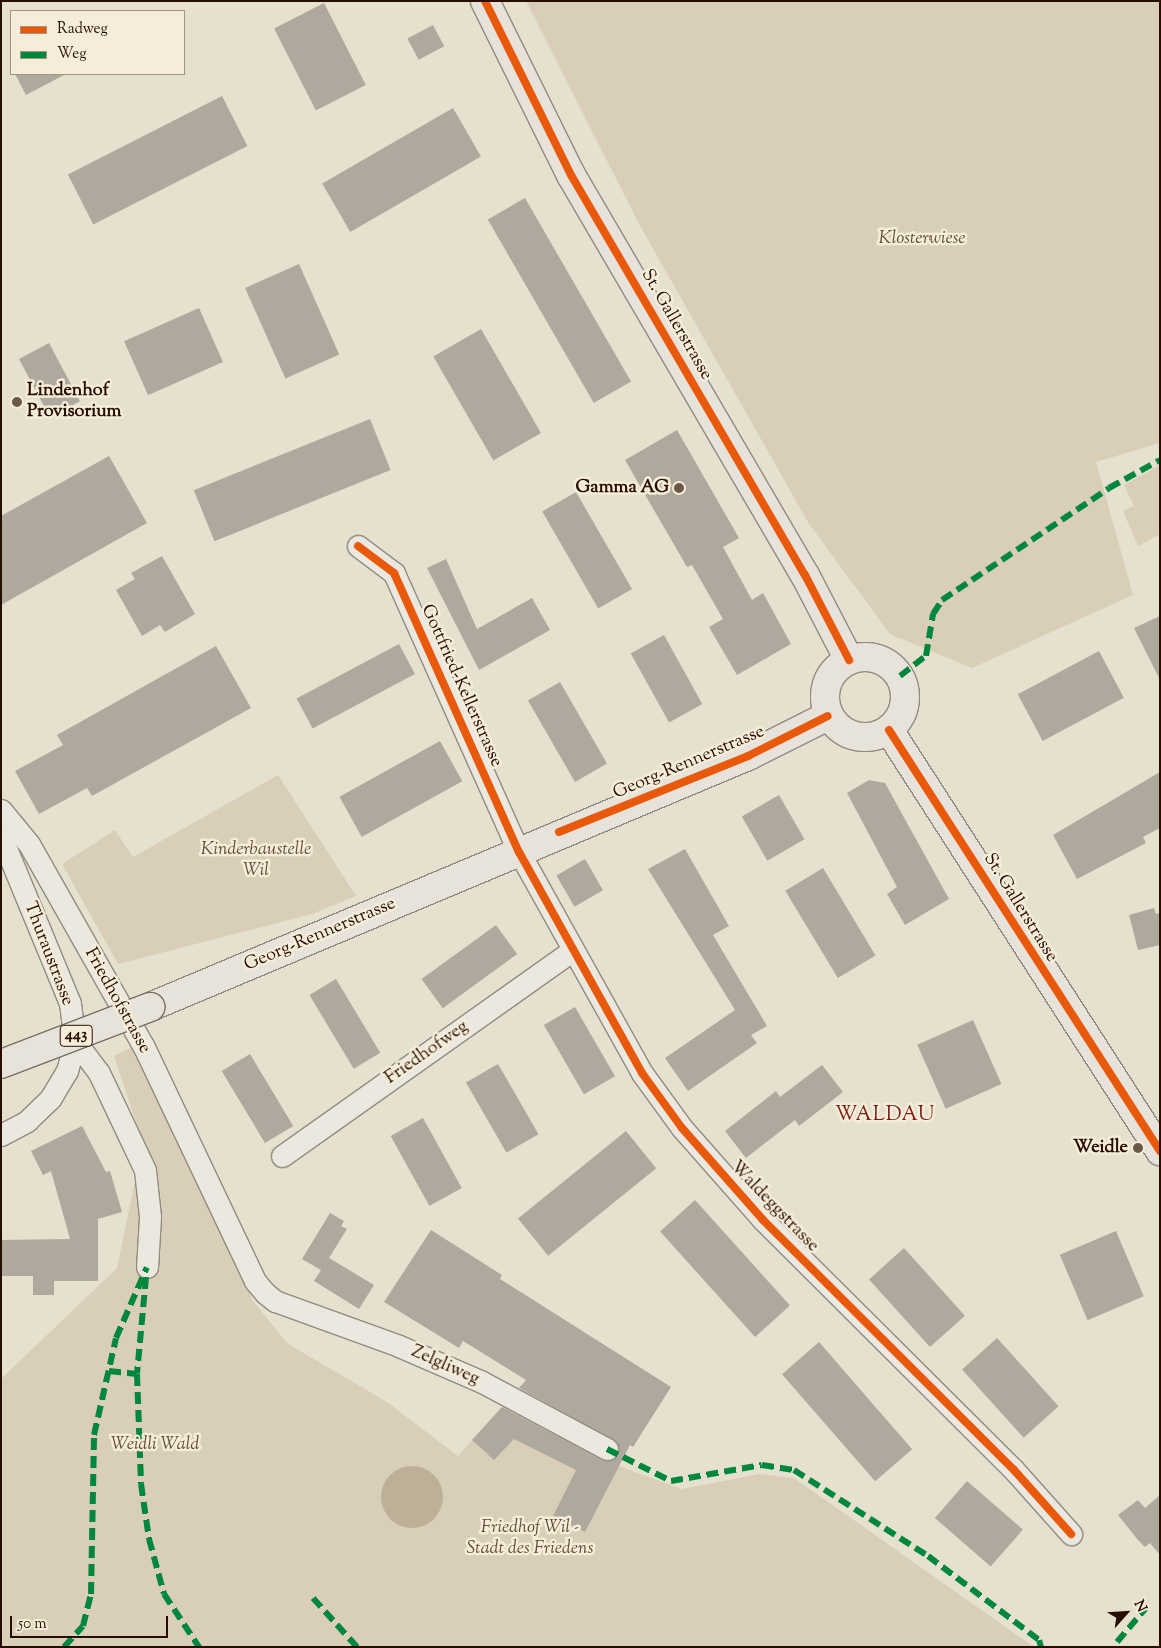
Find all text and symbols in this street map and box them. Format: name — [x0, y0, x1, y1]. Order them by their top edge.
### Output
legend — [10, 10, 185, 75]
text: Radweg — [57, 19, 108, 40]
text: Weg — [57, 44, 87, 65]
park label: Klosterwiese — [878, 228, 966, 250]
street label: St. Gallerstrasse — [636, 266, 716, 384]
place label: Lindenhof Provisorium — [27, 381, 121, 424]
marker: Lindenhof Provisorium — [11, 396, 23, 408]
place label: Gamma AG — [576, 477, 669, 499]
marker: Gamma AG — [673, 482, 685, 494]
street label: Gottfried-Kellerstrasse — [415, 601, 507, 771]
street label: Georg-Rennerstrasse — [610, 721, 768, 805]
park label: Kinderbaustelle Wil — [201, 840, 311, 882]
street label: St. Gallerstrasse — [978, 850, 1062, 966]
street label: Georg-Rennerstrasse — [241, 893, 399, 977]
street label: Thuraustrasse — [18, 899, 78, 1009]
street label: Friedhofstrasse — [79, 944, 155, 1058]
street label: Friedhofweg — [381, 1016, 473, 1090]
road number: 443 — [58, 1022, 94, 1050]
district label: WALDAU — [834, 1103, 936, 1127]
place label: Weidle — [1073, 1137, 1128, 1159]
marker: Weidle — [1132, 1142, 1144, 1154]
street label: Waldeggstrasse — [725, 1157, 823, 1257]
street label: Zelgliweg — [408, 1341, 482, 1391]
park label: Weidli Wald — [111, 1434, 199, 1456]
park label: Friedhof Wil - Stadt des Friedens — [467, 1518, 593, 1560]
north arrow — [1101, 1588, 1151, 1638]
text: N — [1128, 1597, 1151, 1616]
scale bar — [12, 1606, 170, 1638]
text: 50 m — [18, 1614, 47, 1635]

